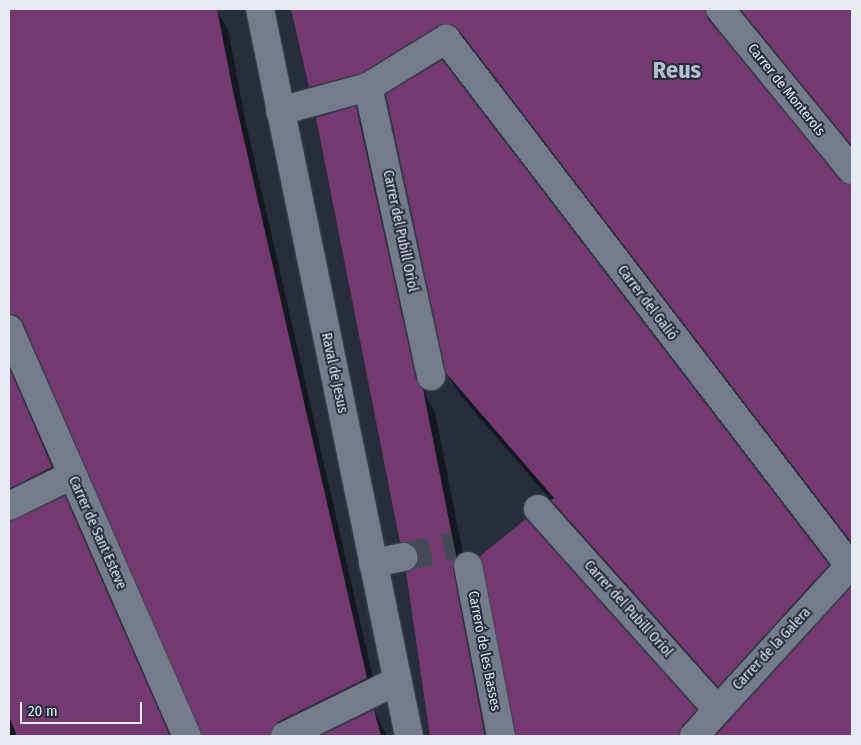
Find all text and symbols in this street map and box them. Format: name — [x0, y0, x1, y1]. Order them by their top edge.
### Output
street label: Carrer de Monterols — [744, 41, 828, 139]
district label: Reus — [653, 57, 701, 85]
street label: Carrer del Pubill Oriol — [379, 169, 421, 293]
street label: Carrer del Galió — [613, 262, 681, 344]
street label: Raval de Jesus — [317, 331, 351, 415]
street label: Carrer de Sant Esteve — [65, 474, 129, 592]
street label: Carrer del Pubill Oriol — [580, 557, 676, 661]
street label: Carreró de les Basses — [464, 590, 504, 712]
street label: Carrer de la Galera — [730, 604, 814, 694]
scale bar — [22, 692, 145, 724]
text: 20 m — [28, 702, 58, 720]

